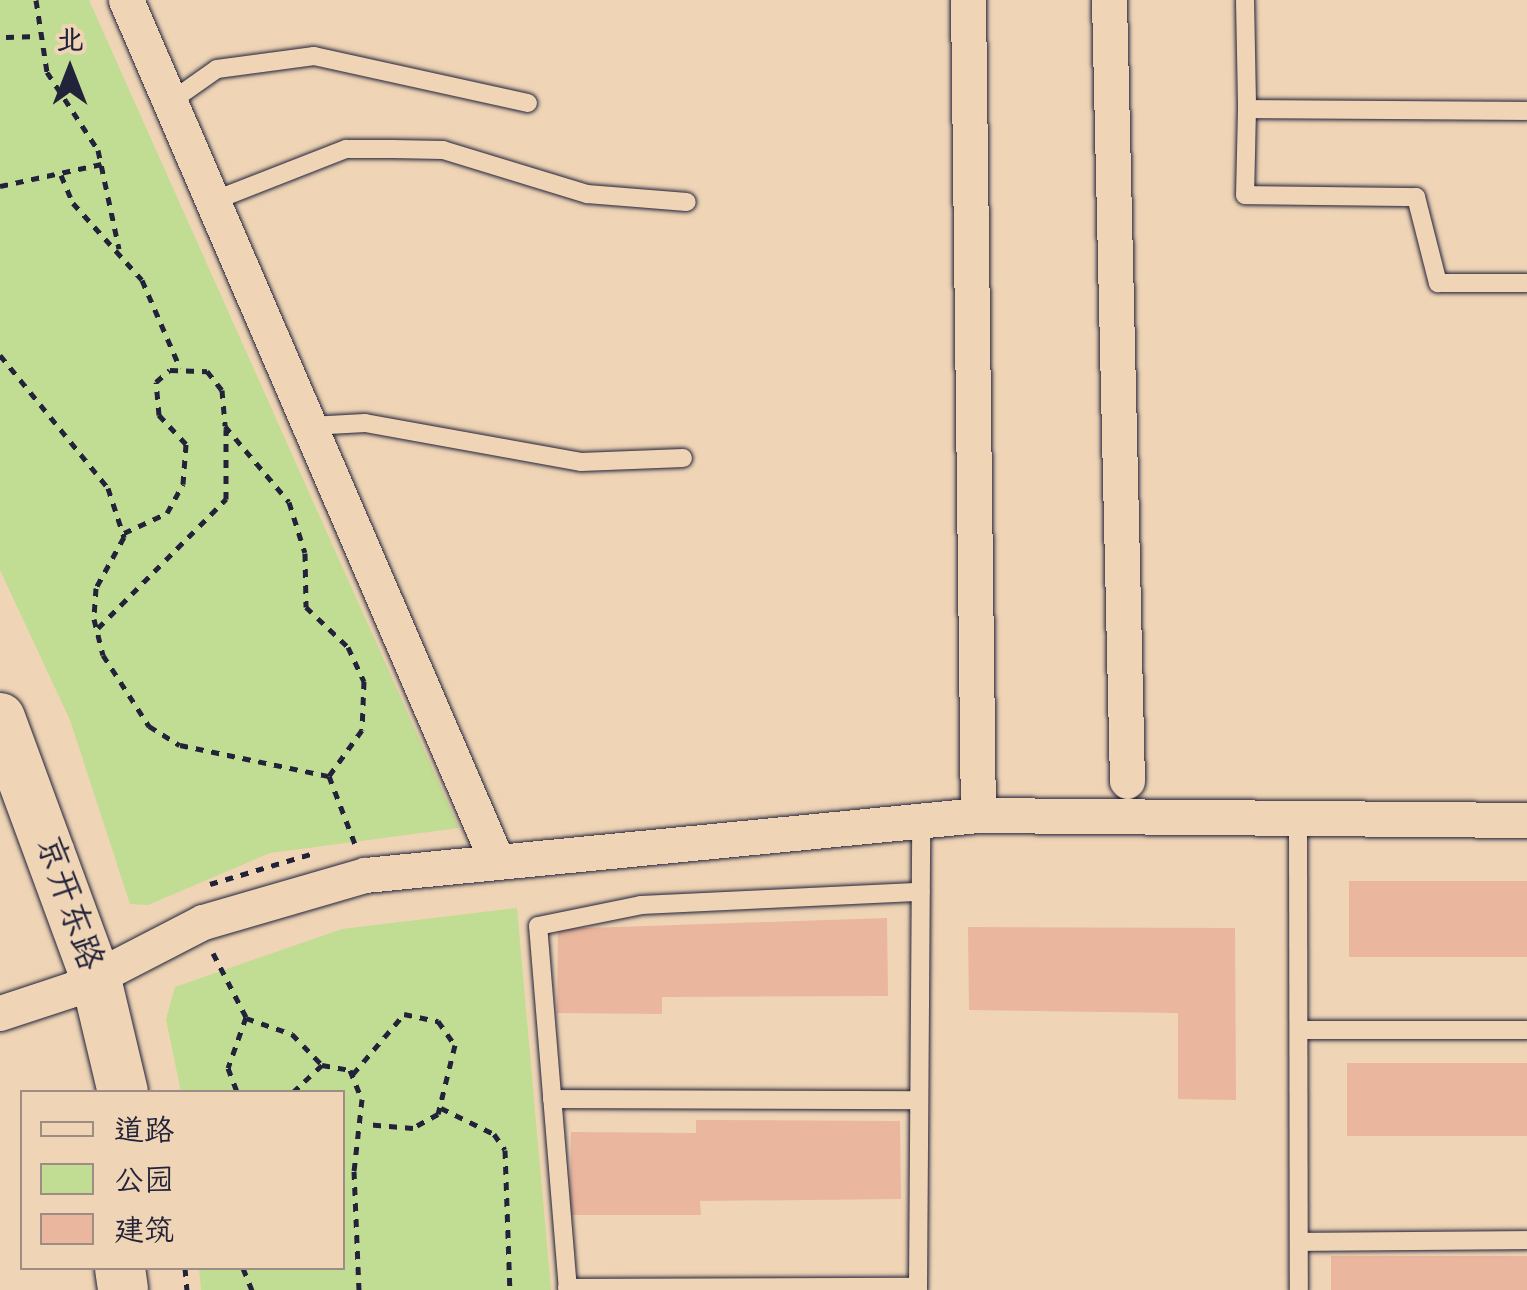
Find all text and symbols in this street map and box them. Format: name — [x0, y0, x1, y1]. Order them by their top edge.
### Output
north arrow — [20, 20, 120, 120]
text: 北 — [56, 22, 84, 57]
street label: 京开东路 — [27, 830, 113, 976]
legend — [20, 1090, 345, 1270]
text: 道路 — [114, 1111, 174, 1149]
text: 公园 — [114, 1161, 174, 1199]
text: 建筑 — [114, 1211, 174, 1249]

